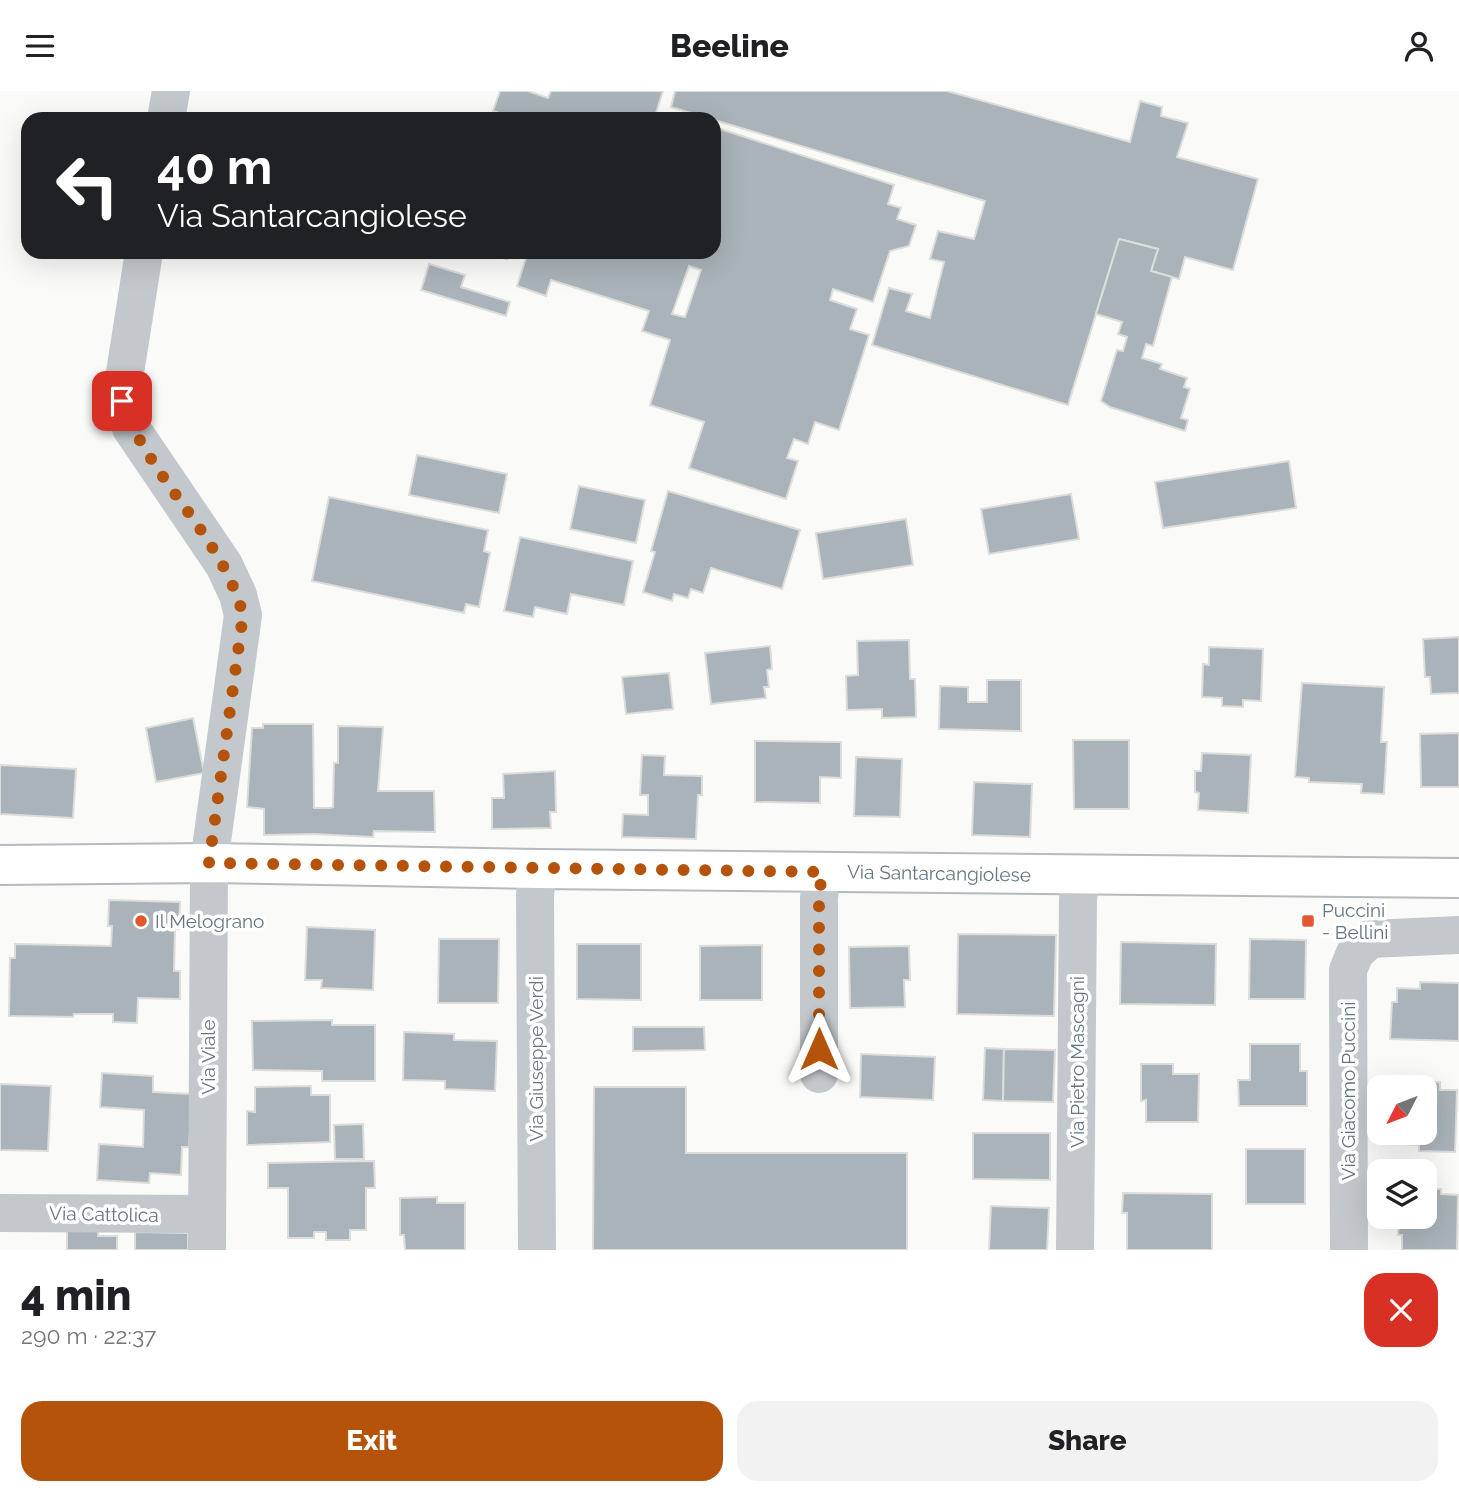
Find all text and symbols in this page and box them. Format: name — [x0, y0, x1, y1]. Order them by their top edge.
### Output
icon: menu — [21, 27, 59, 65]
text: Beeline — [670, 27, 789, 64]
icon: person — [1400, 27, 1438, 65]
text: 40 m — [157, 138, 272, 195]
icon: left — [42, 140, 133, 231]
text: Via Santarcangiolese — [157, 197, 467, 234]
pin — [92, 371, 152, 431]
icon: arrive — [103, 382, 141, 420]
street label: Via Santarcangiolese — [847, 860, 1031, 886]
place label: Puccini - Bellini — [1322, 899, 1388, 943]
place label: Il Melograno — [155, 910, 264, 932]
marker: Il Melograno — [133, 913, 149, 929]
marker: Puccini - Bellini — [1300, 913, 1316, 929]
street label: Via Giuseppe Verdi — [525, 976, 547, 1142]
street label: Via Pietro Mascagni — [1066, 976, 1088, 1148]
street label: Via Giacomo Puccini — [1337, 1002, 1359, 1180]
position arrow — [782, 1012, 856, 1086]
street label: Via Viale — [197, 1019, 219, 1095]
north arrow — [1367, 1075, 1437, 1145]
map controls — [1367, 1075, 1437, 1229]
button: layers — [1367, 1159, 1437, 1229]
street label: Via Cattolica — [49, 1202, 159, 1226]
text: 4 min — [21, 1271, 131, 1320]
button: close — [1364, 1273, 1438, 1347]
text: 290 m · 22:37 — [21, 1322, 156, 1349]
button: Exit — [21, 1401, 723, 1481]
button: Share — [737, 1401, 1438, 1481]

